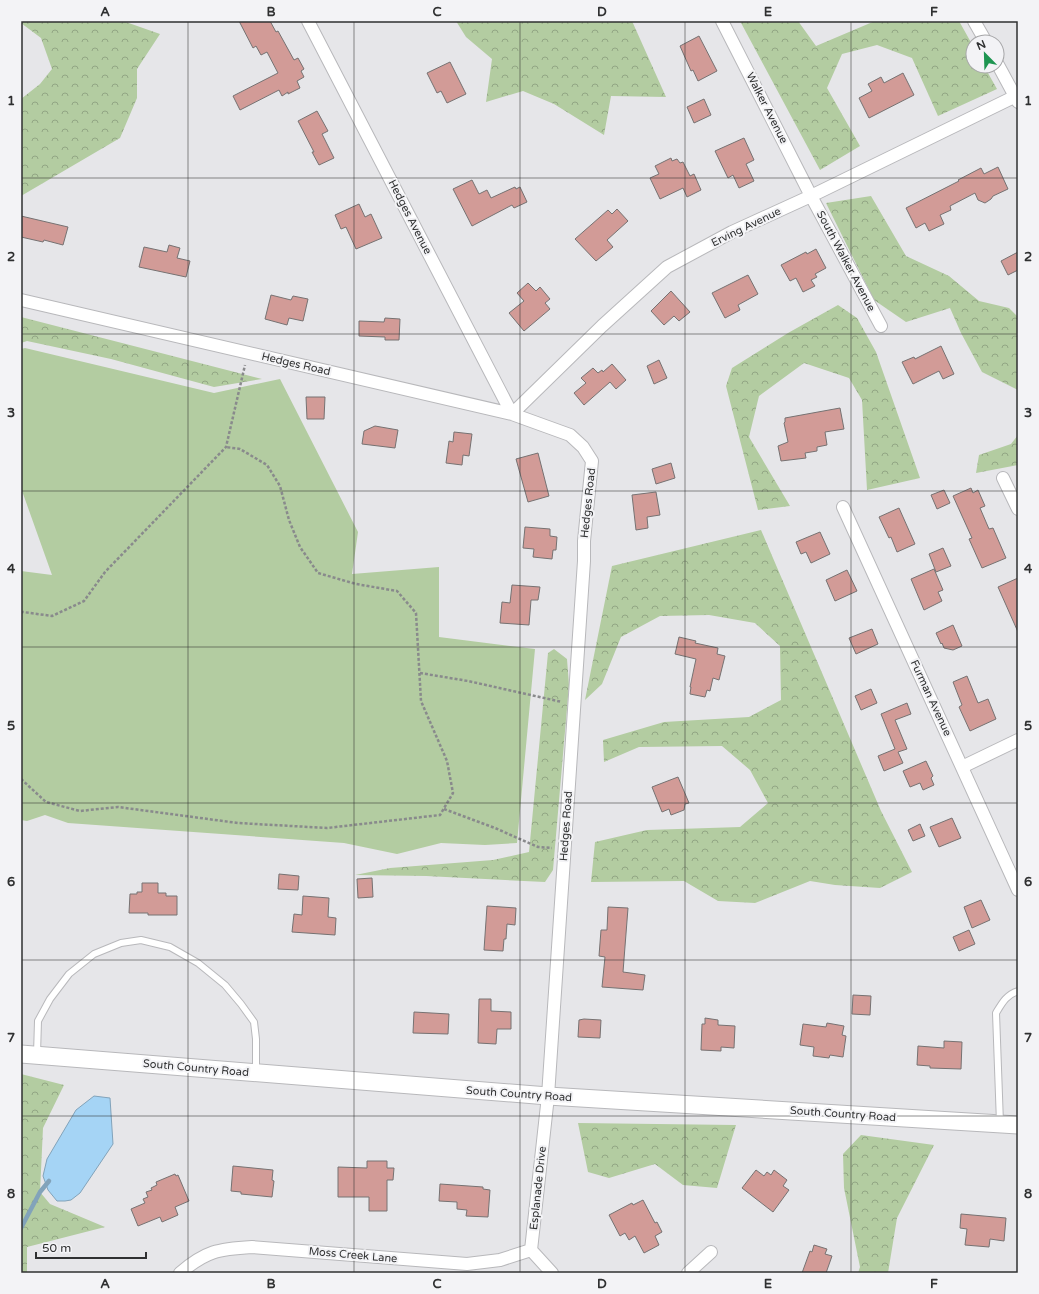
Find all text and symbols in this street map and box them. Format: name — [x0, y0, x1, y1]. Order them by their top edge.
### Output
text: A — [100, 4, 110, 20]
text: B — [266, 4, 276, 20]
text: C — [432, 4, 442, 20]
text: D — [597, 4, 607, 20]
text: E — [764, 4, 772, 20]
text: F — [930, 4, 938, 20]
north arrow — [965, 34, 1005, 74]
text: N — [975, 38, 988, 53]
street label: Walker Avenue — [743, 70, 791, 146]
text: 1 — [7, 93, 15, 109]
text: 1 — [1024, 93, 1032, 109]
street label: Hedges Avenue — [386, 178, 434, 256]
street label: Erving Avenue — [709, 205, 783, 249]
street label: South Walker Avenue — [814, 208, 878, 314]
text: 2 — [7, 249, 15, 265]
text: 2 — [1024, 249, 1032, 265]
street label: Hedges Road — [260, 350, 332, 378]
text: 3 — [7, 405, 15, 421]
text: 3 — [1024, 405, 1032, 421]
street label: Hedges Road — [578, 467, 598, 539]
text: 4 — [7, 561, 16, 577]
text: 4 — [1024, 561, 1033, 577]
street label: Furman Avenue — [908, 658, 954, 738]
text: 5 — [7, 718, 15, 734]
text: 5 — [1024, 718, 1032, 734]
street label: Hedges Road — [557, 790, 575, 862]
text: 6 — [7, 874, 15, 890]
text: 6 — [1024, 874, 1032, 890]
text: 7 — [7, 1030, 15, 1046]
text: 7 — [1024, 1030, 1032, 1046]
street label: South Country Road — [143, 1057, 250, 1079]
street label: South Country Road — [466, 1084, 572, 1104]
street label: South Country Road — [790, 1104, 896, 1124]
street label: Esplanade Drive — [527, 1145, 549, 1231]
text: 8 — [7, 1186, 15, 1202]
text: 8 — [1024, 1186, 1032, 1202]
scale bar — [36, 1234, 146, 1260]
text: 50 m — [42, 1241, 71, 1255]
street label: Moss Creek Lane — [308, 1245, 398, 1265]
text: A — [100, 1276, 110, 1292]
text: B — [266, 1276, 276, 1292]
text: C — [432, 1276, 442, 1292]
text: D — [597, 1276, 607, 1292]
text: E — [764, 1276, 772, 1292]
text: F — [930, 1276, 938, 1292]

